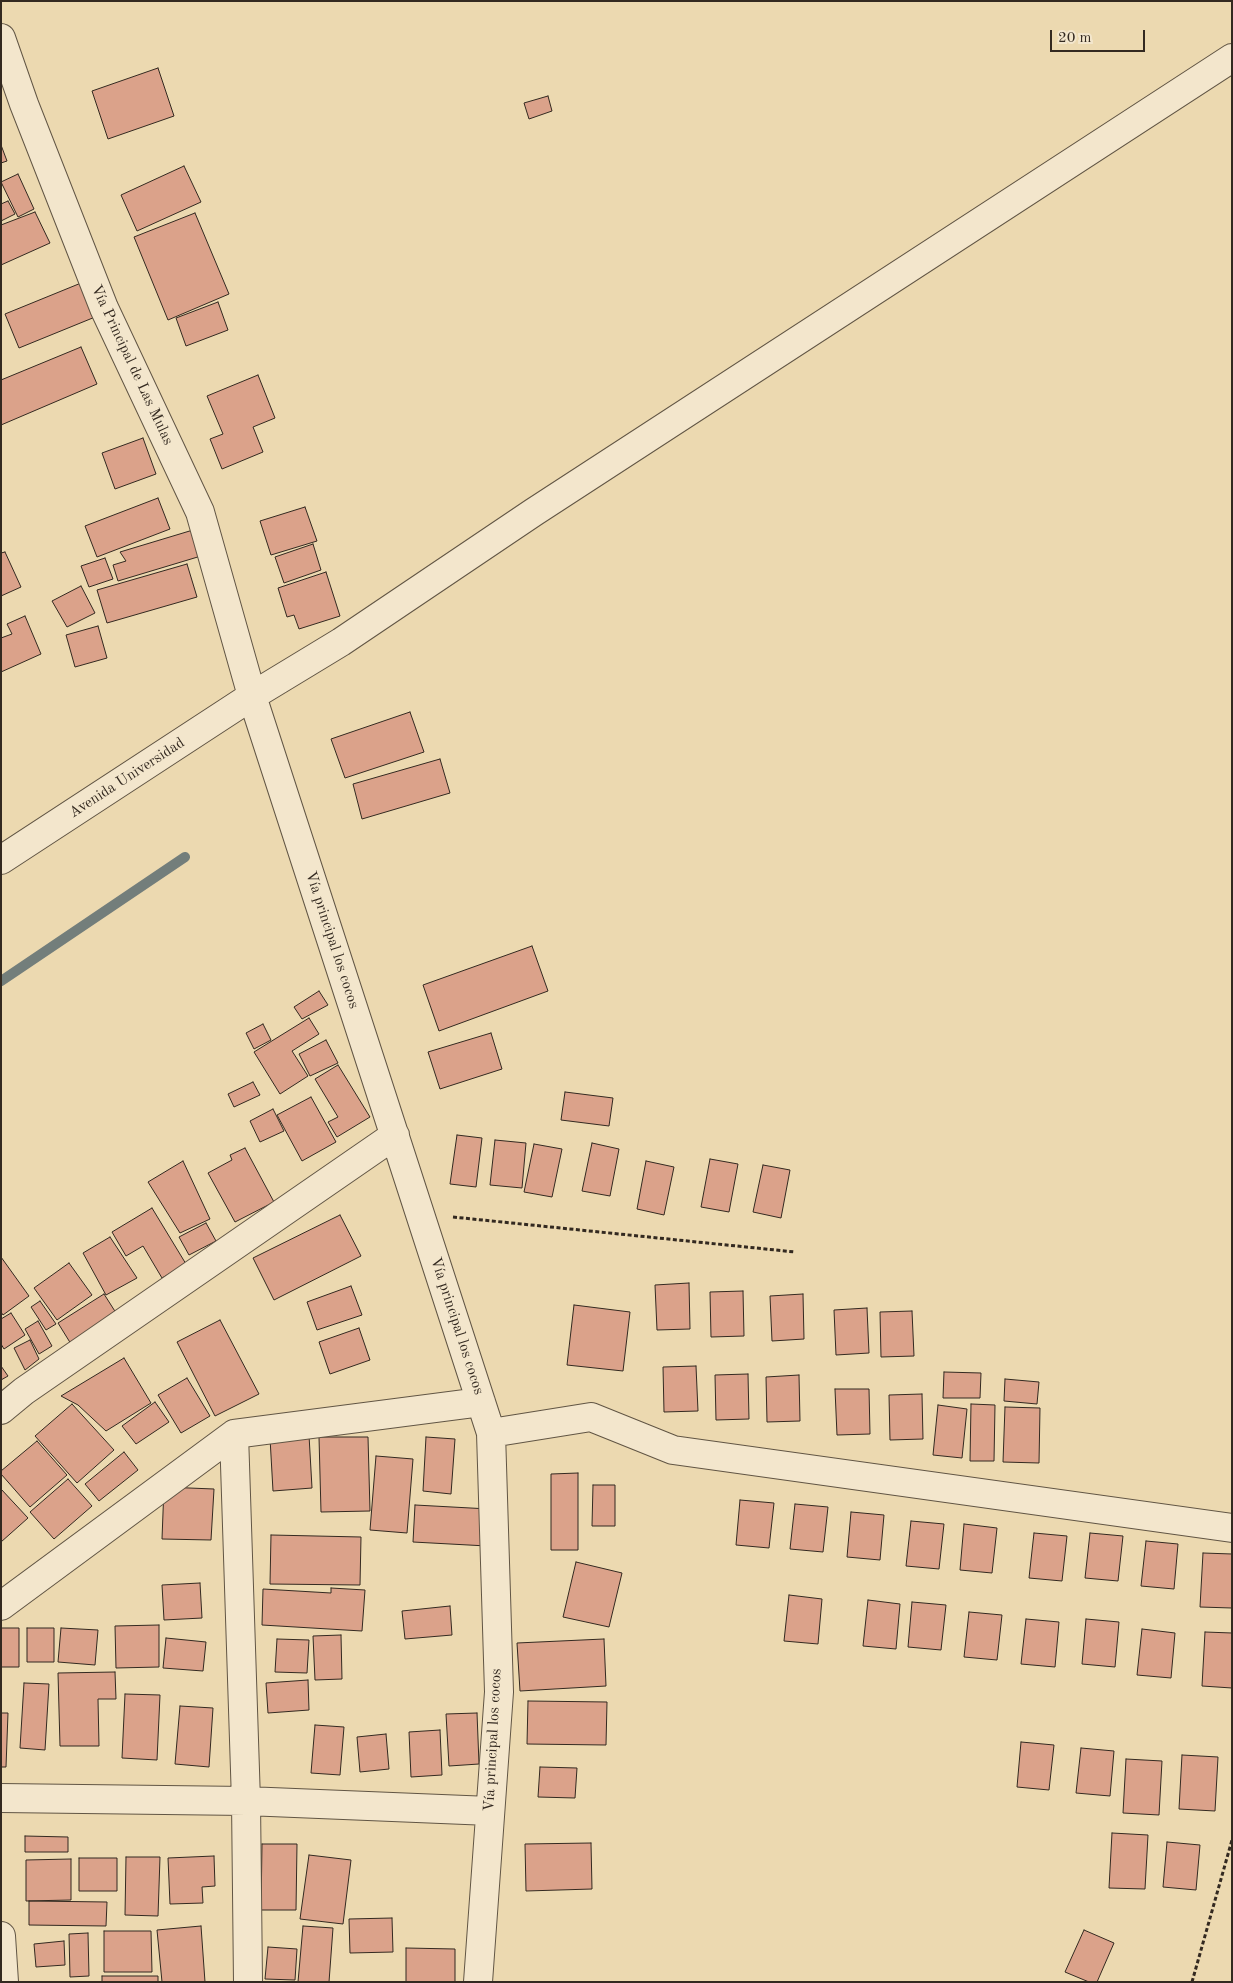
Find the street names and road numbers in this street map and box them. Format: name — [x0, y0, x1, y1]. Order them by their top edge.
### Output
street label: Vía Principal de Las Mulas — [87, 282, 177, 448]
street label: Avenida Universidad — [66, 734, 188, 822]
street label: Vía principal los cocos — [301, 869, 363, 1011]
street label: Vía principal los cocos — [426, 1255, 488, 1397]
street label: Vía principal los cocos — [480, 1668, 506, 1812]

